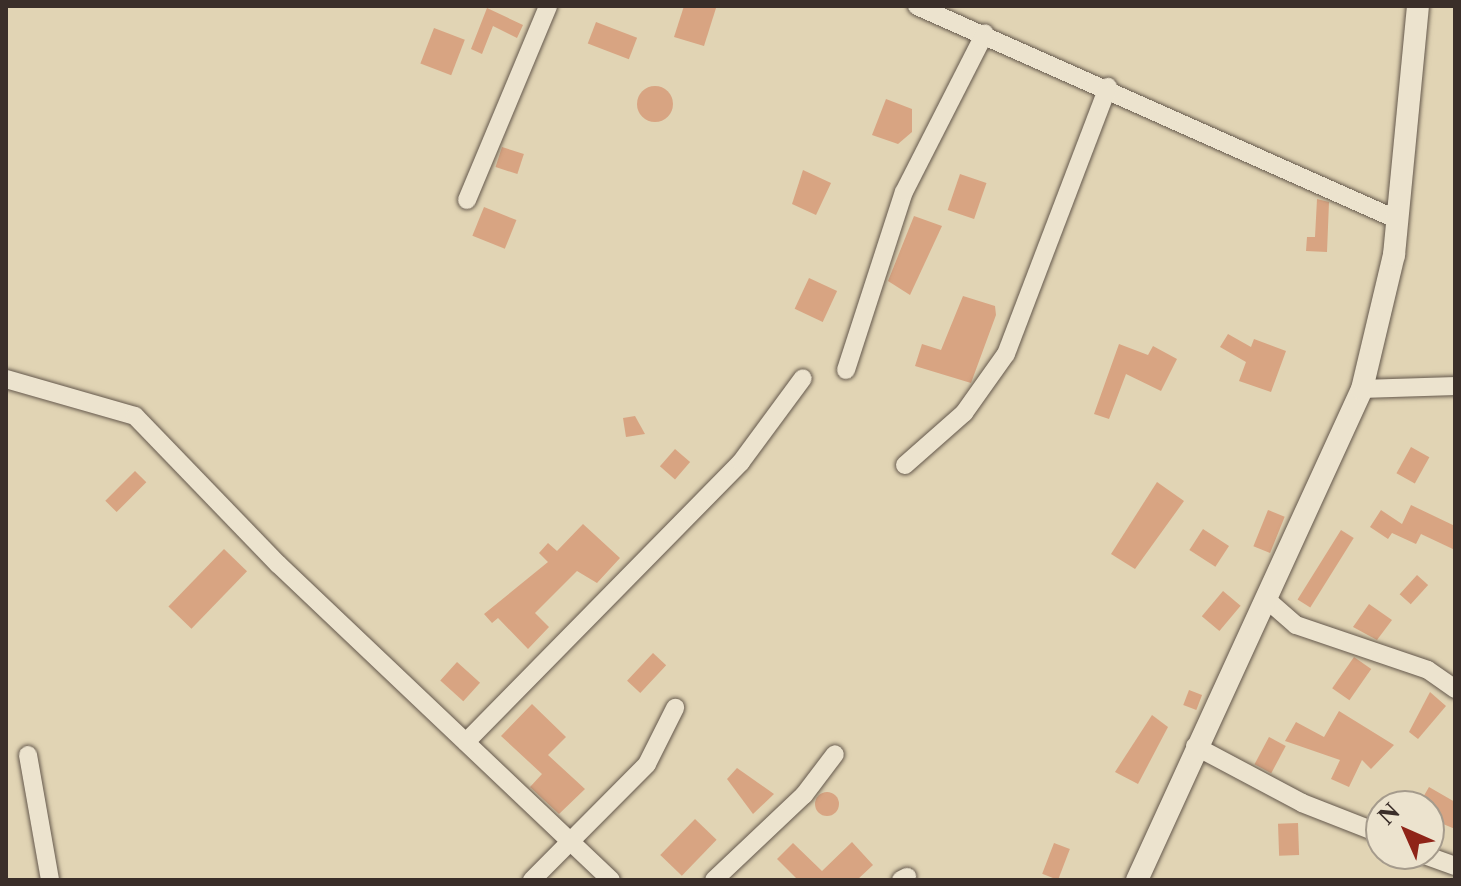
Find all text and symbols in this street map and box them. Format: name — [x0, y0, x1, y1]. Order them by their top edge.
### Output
north arrow — [1365, 790, 1445, 870]
text: N — [1373, 798, 1405, 830]

